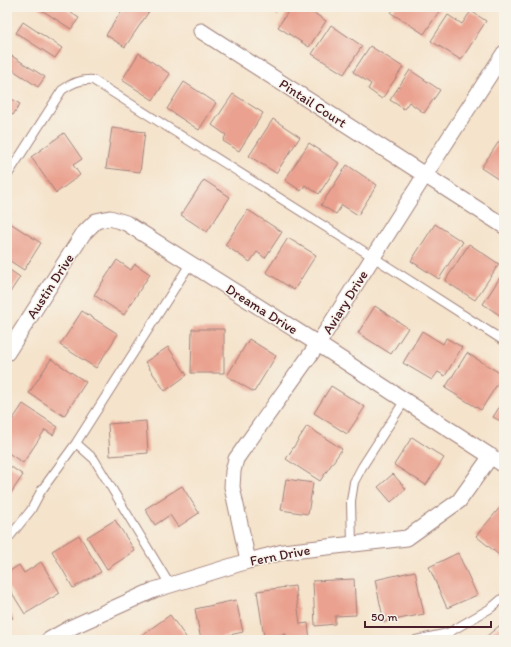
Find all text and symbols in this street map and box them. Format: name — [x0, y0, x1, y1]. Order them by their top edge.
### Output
street label: Pintail Court — [276, 75, 350, 131]
street label: Austin Drive — [23, 250, 78, 322]
street label: Aviary Drive — [319, 267, 372, 337]
street label: Dreama Drive — [223, 281, 301, 338]
street label: Fern Drive — [249, 541, 312, 570]
scale bar — [365, 603, 491, 629]
text: 50 m — [371, 610, 397, 624]

